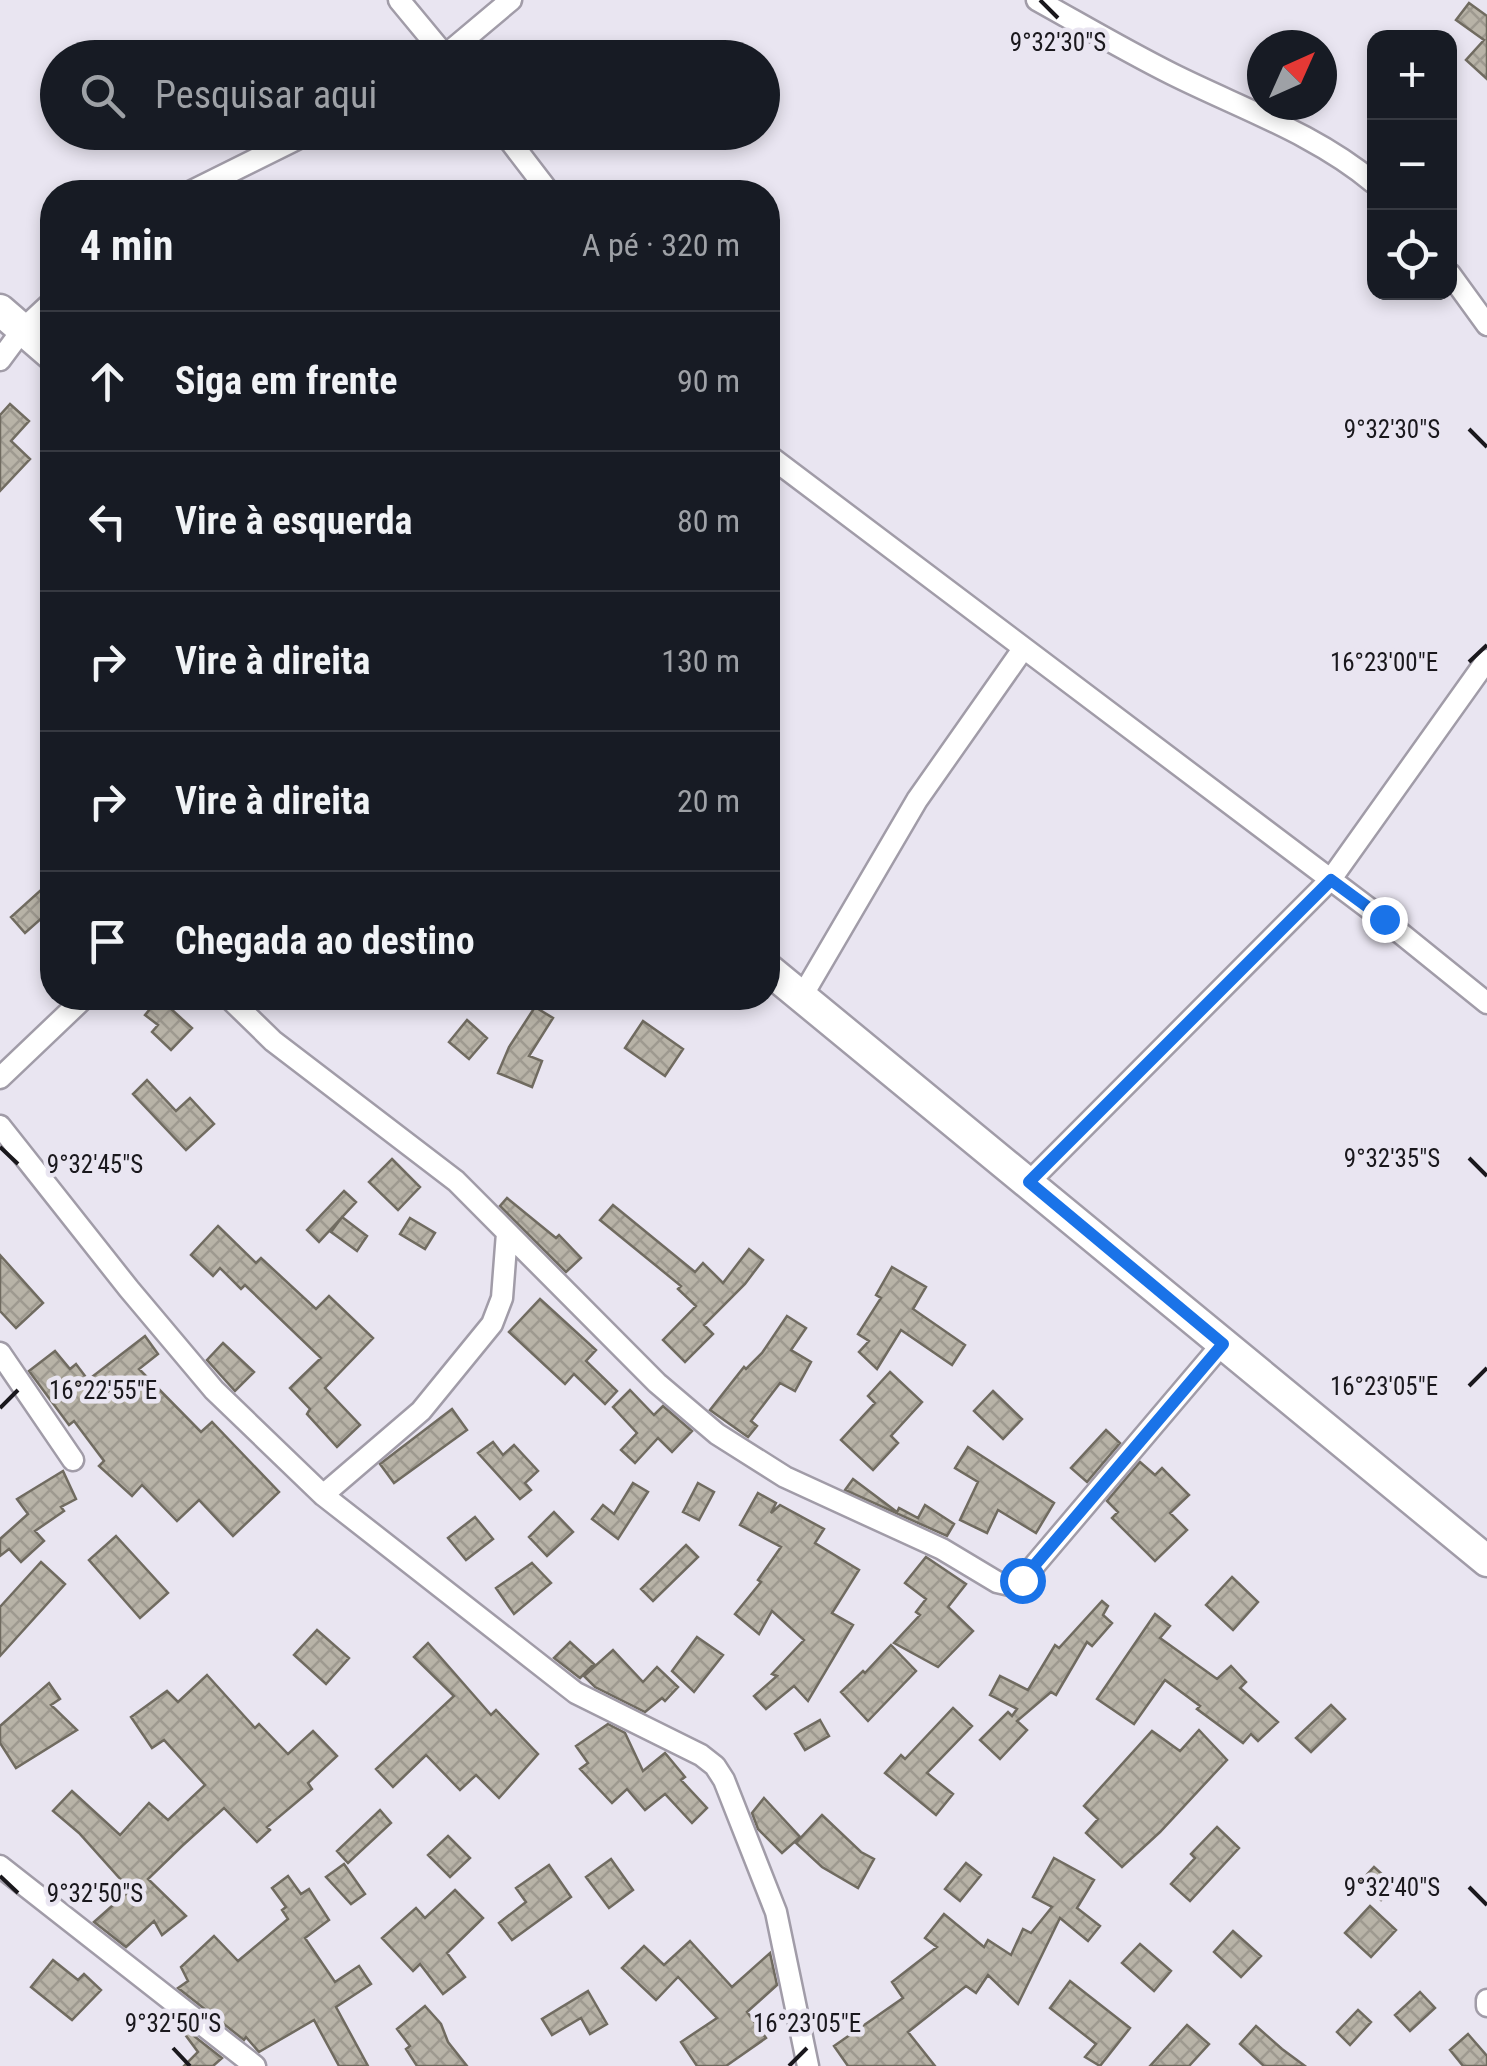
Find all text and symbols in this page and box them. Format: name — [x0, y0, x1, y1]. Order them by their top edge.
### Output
text: 9°32'30"S — [1010, 28, 1106, 57]
north arrow — [1247, 30, 1337, 120]
map controls — [1367, 30, 1457, 300]
button: + — [1367, 30, 1457, 120]
search box — [40, 40, 780, 150]
icon: search — [75, 68, 130, 123]
text: Pesquisar aqui — [155, 73, 377, 117]
button: − — [1367, 120, 1457, 210]
button: locate — [1367, 210, 1457, 300]
text: 4 min — [80, 221, 173, 270]
text: A pé · 320 m — [582, 226, 740, 264]
icon: ahead — [80, 354, 135, 409]
text: Siga em frente — [175, 359, 397, 403]
text: 90 m — [677, 362, 740, 400]
text: 9°32'30"S — [1344, 415, 1440, 444]
icon: left — [80, 494, 135, 549]
text: Vire à esquerda — [175, 499, 413, 543]
text: 80 m — [677, 502, 740, 540]
icon: right — [80, 634, 135, 689]
text: Vire à direita — [175, 639, 370, 683]
text: 130 m — [661, 642, 740, 680]
text: 16°23'00"E — [1330, 648, 1438, 677]
icon: right — [80, 774, 135, 829]
text: Vire à direita — [175, 779, 370, 823]
text: 20 m — [677, 782, 740, 820]
route end — [1362, 897, 1408, 943]
icon: arrive — [80, 914, 135, 969]
text: Chegada ao destino — [175, 919, 475, 963]
text: 9°32'35"S — [1344, 1144, 1440, 1173]
text: 9°32'45"S — [47, 1150, 143, 1179]
text: 16°23'05"E — [1330, 1372, 1438, 1401]
text: 16°22'55"E — [49, 1376, 157, 1405]
route start — [1000, 1558, 1046, 1604]
text: 9°32'40"S — [1344, 1873, 1440, 1902]
text: 9°32'50"S — [47, 1879, 143, 1908]
text: 9°32'50"S — [125, 2009, 221, 2038]
text: 16°23'05"E — [753, 2009, 861, 2038]

